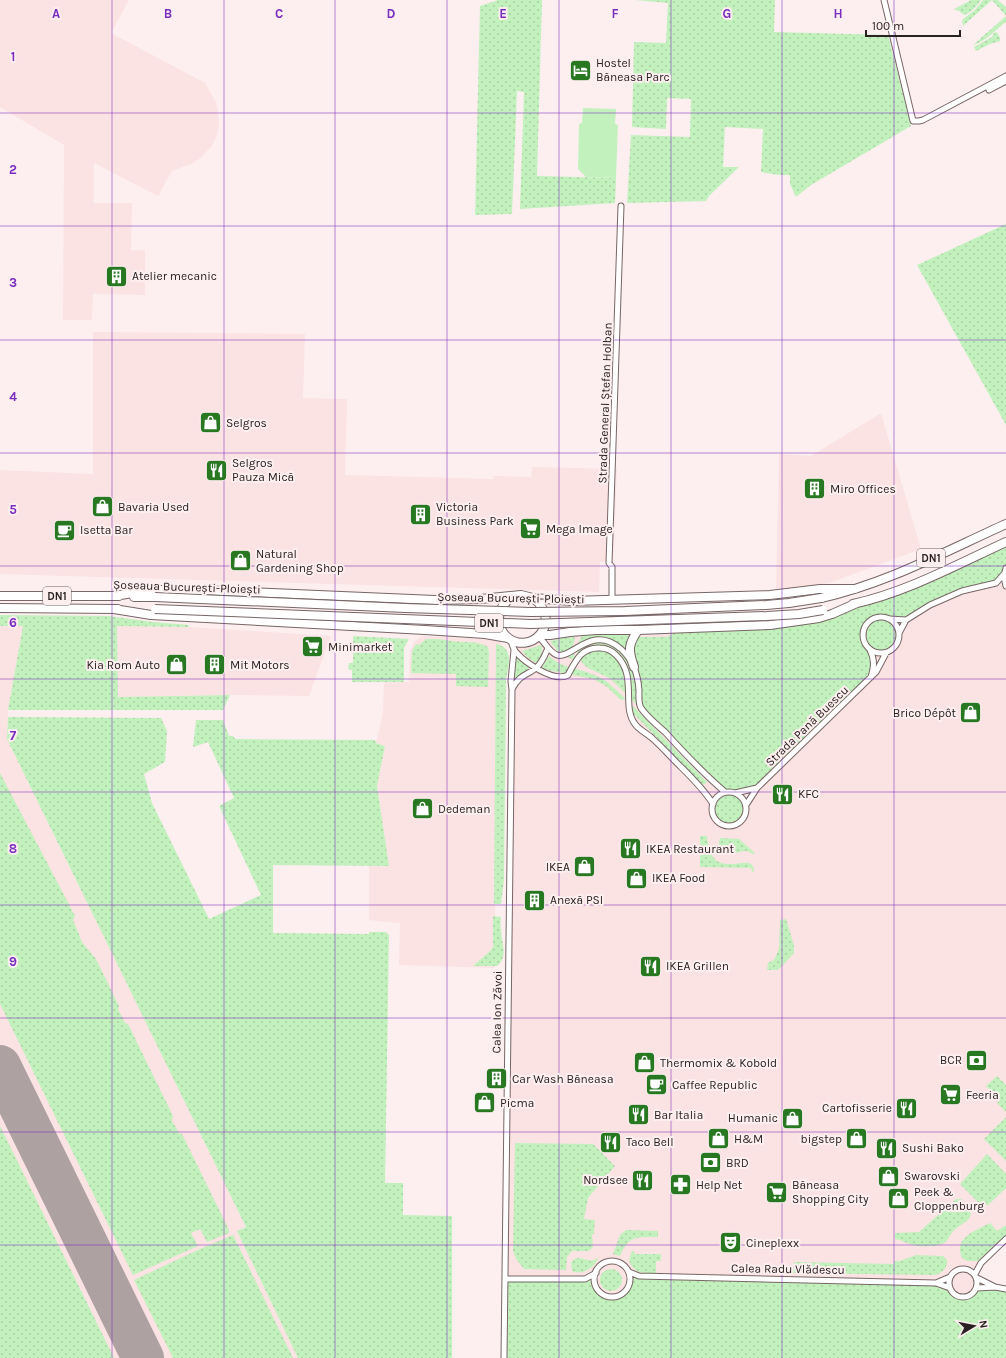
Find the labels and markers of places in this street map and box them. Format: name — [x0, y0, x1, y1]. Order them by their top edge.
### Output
place label: Hostel Băneasa Parc — [596, 56, 670, 84]
hotel icon: Hostel Băneasa Parc — [567, 57, 593, 83]
building icon: Atelier mecanic — [103, 263, 129, 289]
place label: Atelier mecanic — [132, 269, 217, 283]
shop icon: Selgros — [198, 410, 224, 436]
place label: Selgros — [226, 416, 267, 430]
place label: Selgros Pauza Mică — [232, 456, 294, 484]
restaurant icon: Selgros Pauza Mică — [203, 457, 229, 483]
building icon: Miro Offices — [802, 476, 828, 502]
place label: Miro Offices — [830, 482, 896, 496]
shop icon: Bavaria Used — [89, 494, 115, 520]
place label: Bavaria Used — [118, 500, 190, 514]
place label: Victoria Business Park — [436, 500, 514, 528]
building icon: Victoria Business Park — [408, 501, 434, 527]
supermarket icon: Mega Image — [517, 516, 543, 542]
cafe icon: Isetta Bar — [51, 517, 77, 543]
place label: Mega Image — [546, 522, 613, 536]
place label: Isetta Bar — [80, 523, 133, 537]
place label: Natural Gardening Shop — [256, 547, 344, 575]
shop icon: Natural Gardening Shop — [228, 548, 254, 574]
supermarket icon: Minimarket — [299, 634, 325, 660]
place label: Minimarket — [328, 640, 393, 654]
shop icon: Kia Rom Auto — [163, 652, 189, 678]
building icon: Mit Motors — [202, 652, 228, 678]
place label: Kia Rom Auto — [86, 658, 160, 672]
place label: Mit Motors — [230, 658, 290, 672]
shop icon: Brico Dépôt — [958, 700, 984, 726]
place label: Brico Dépôt — [893, 706, 956, 720]
restaurant icon: KFC — [769, 781, 795, 807]
place label: KFC — [798, 787, 819, 801]
shop icon: Dedeman — [410, 796, 436, 822]
place label: Dedeman — [438, 802, 490, 816]
restaurant icon: IKEA Restaurant — [618, 836, 644, 862]
place label: IKEA Restaurant — [646, 842, 735, 856]
shop icon: IKEA — [572, 854, 598, 880]
place label: IKEA — [546, 860, 570, 874]
shop icon: IKEA Food — [624, 865, 650, 891]
place label: IKEA Food — [652, 871, 705, 885]
building icon: Anexă PSI — [522, 887, 548, 913]
place label: Anexă PSI — [550, 893, 603, 907]
restaurant icon: IKEA Grillen — [637, 953, 663, 979]
place label: IKEA Grillen — [666, 959, 729, 973]
bank icon: BCR — [964, 1047, 990, 1073]
shop icon: Thermomix & Kobold — [631, 1050, 657, 1076]
place label: BCR — [940, 1053, 962, 1067]
place label: Thermomix & Kobold — [660, 1056, 777, 1070]
building icon: Car Wash Băneasa — [484, 1066, 510, 1092]
place label: Car Wash Băneasa — [512, 1072, 614, 1086]
cafe icon: Caffee Republic — [644, 1072, 670, 1098]
place label: Caffee Republic — [672, 1078, 757, 1092]
supermarket icon: Feeria — [938, 1082, 964, 1108]
place label: Feeria — [966, 1088, 999, 1102]
shop icon: Picma — [471, 1090, 497, 1116]
restaurant icon: Cartofisserie — [894, 1095, 920, 1121]
place label: Picma — [500, 1096, 534, 1110]
place label: Cartofisserie — [822, 1101, 892, 1115]
restaurant icon: Bar Italia — [626, 1102, 652, 1128]
shop icon: Humanic — [780, 1105, 806, 1131]
place label: Bar Italia — [654, 1108, 703, 1122]
place label: Humanic — [728, 1111, 778, 1125]
shop icon: H&M — [705, 1126, 731, 1152]
shop icon: bigstep — [844, 1126, 870, 1152]
restaurant icon: Taco Bell — [597, 1129, 623, 1155]
place label: H&M — [734, 1132, 763, 1146]
place label: bigstep — [801, 1132, 842, 1146]
place label: Taco Bell — [626, 1135, 674, 1149]
restaurant icon: Sushi Bako — [874, 1135, 900, 1161]
place label: Sushi Bako — [902, 1141, 964, 1155]
bank icon: BRD — [697, 1150, 723, 1176]
place label: BRD — [726, 1156, 749, 1170]
shop icon: Swarovski — [875, 1163, 901, 1189]
restaurant icon: Nordsee — [630, 1167, 656, 1193]
place label: Swarovski — [904, 1169, 960, 1183]
pharmacy icon: Help Net — [668, 1172, 694, 1198]
place label: Nordsee — [583, 1173, 628, 1187]
place label: Help Net — [696, 1178, 743, 1192]
place label: Băneasa Shopping City — [792, 1178, 869, 1206]
supermarket icon: Băneasa Shopping City — [764, 1179, 790, 1205]
place label: Peek & Cloppenburg — [914, 1185, 984, 1213]
shop icon: Peek & Cloppenburg — [885, 1186, 911, 1212]
theatre icon: Cineplexx — [717, 1230, 743, 1256]
place label: Cineplexx — [746, 1236, 799, 1250]

